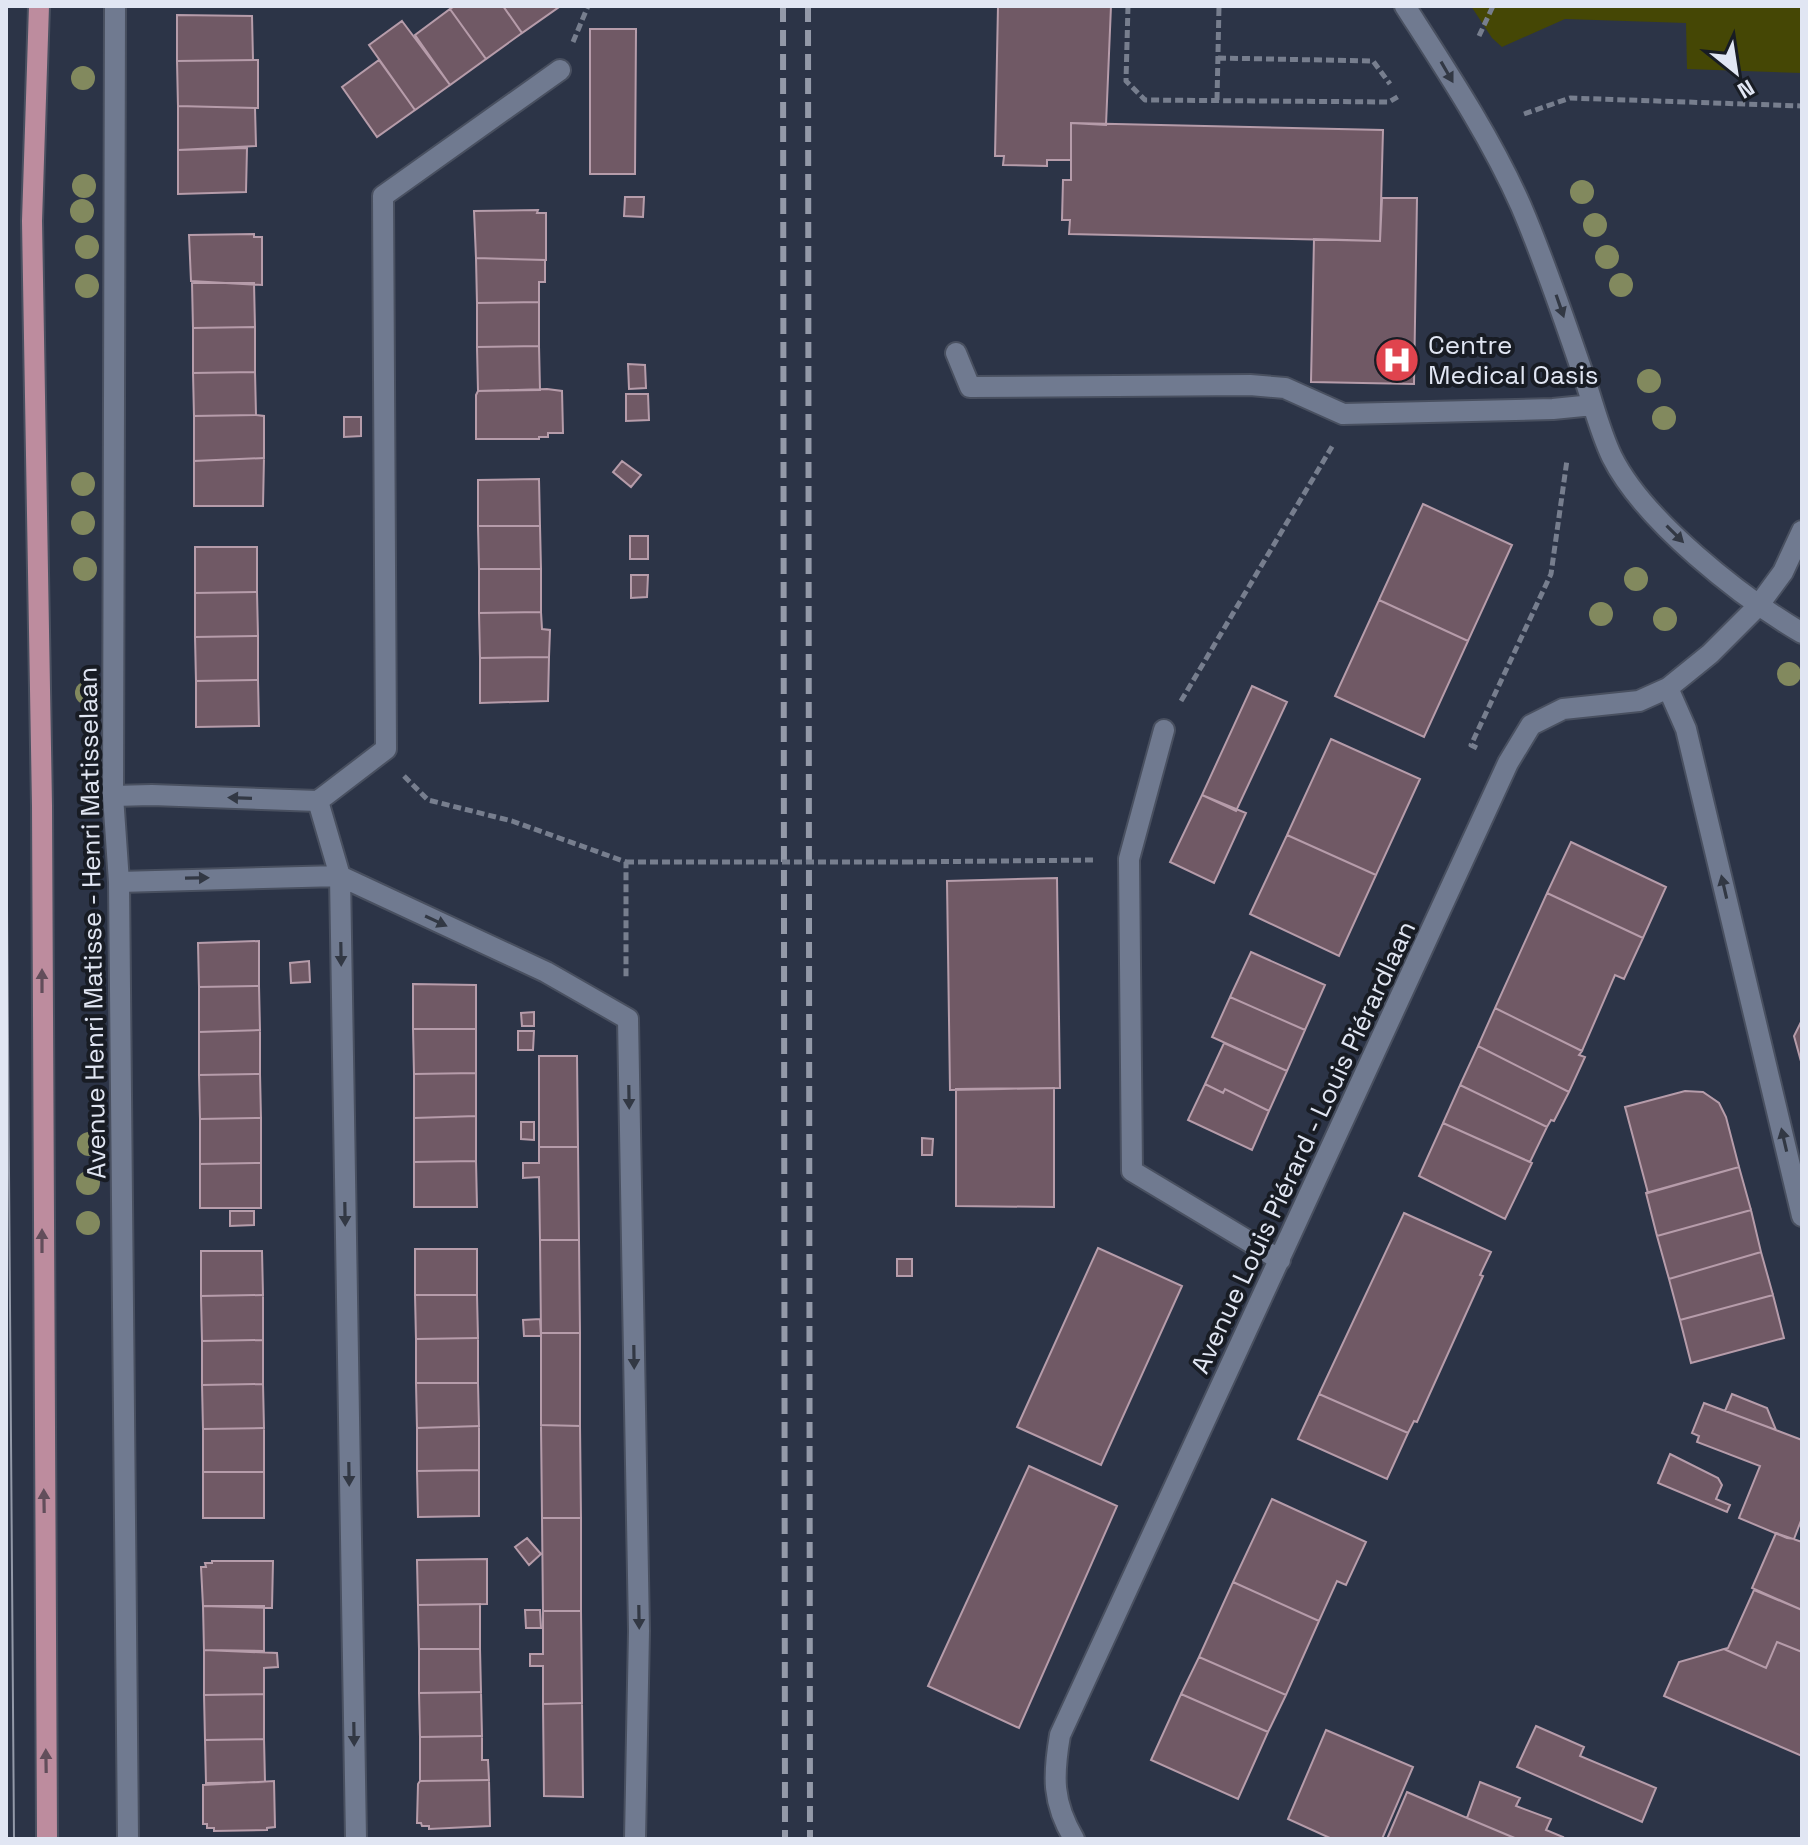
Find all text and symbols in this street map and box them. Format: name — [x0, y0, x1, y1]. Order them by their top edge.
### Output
north arrow — [1696, 32, 1776, 112]
one-way arrow — [1440, 61, 1454, 83]
text: N — [1733, 74, 1759, 105]
one-way arrow — [1554, 294, 1566, 318]
place label: Centre Medical Oasis — [1428, 328, 1599, 392]
hospital icon: Centre Medical Oasis — [1373, 336, 1421, 384]
one-way arrow — [1665, 524, 1684, 543]
street label: Avenue Henri Matisse - Henri Matisselaan — [71, 667, 113, 1179]
one-way arrow — [227, 791, 252, 804]
one-way arrow — [185, 872, 210, 884]
one-way arrow — [1717, 875, 1730, 900]
one-way arrow — [424, 914, 447, 928]
street label: Avenue Louis Piérard - Louis Piérardlaan — [1183, 915, 1423, 1379]
one-way arrow — [335, 942, 347, 967]
one-way arrow — [36, 968, 48, 993]
one-way arrow — [623, 1085, 635, 1110]
one-way arrow — [1777, 1128, 1790, 1153]
one-way arrow — [339, 1202, 351, 1227]
one-way arrow — [36, 1228, 48, 1253]
one-way arrow — [628, 1345, 640, 1370]
one-way arrow — [343, 1462, 356, 1487]
one-way arrow — [38, 1488, 50, 1513]
one-way arrow — [633, 1605, 645, 1630]
one-way arrow — [348, 1722, 360, 1747]
one-way arrow — [40, 1748, 52, 1773]

